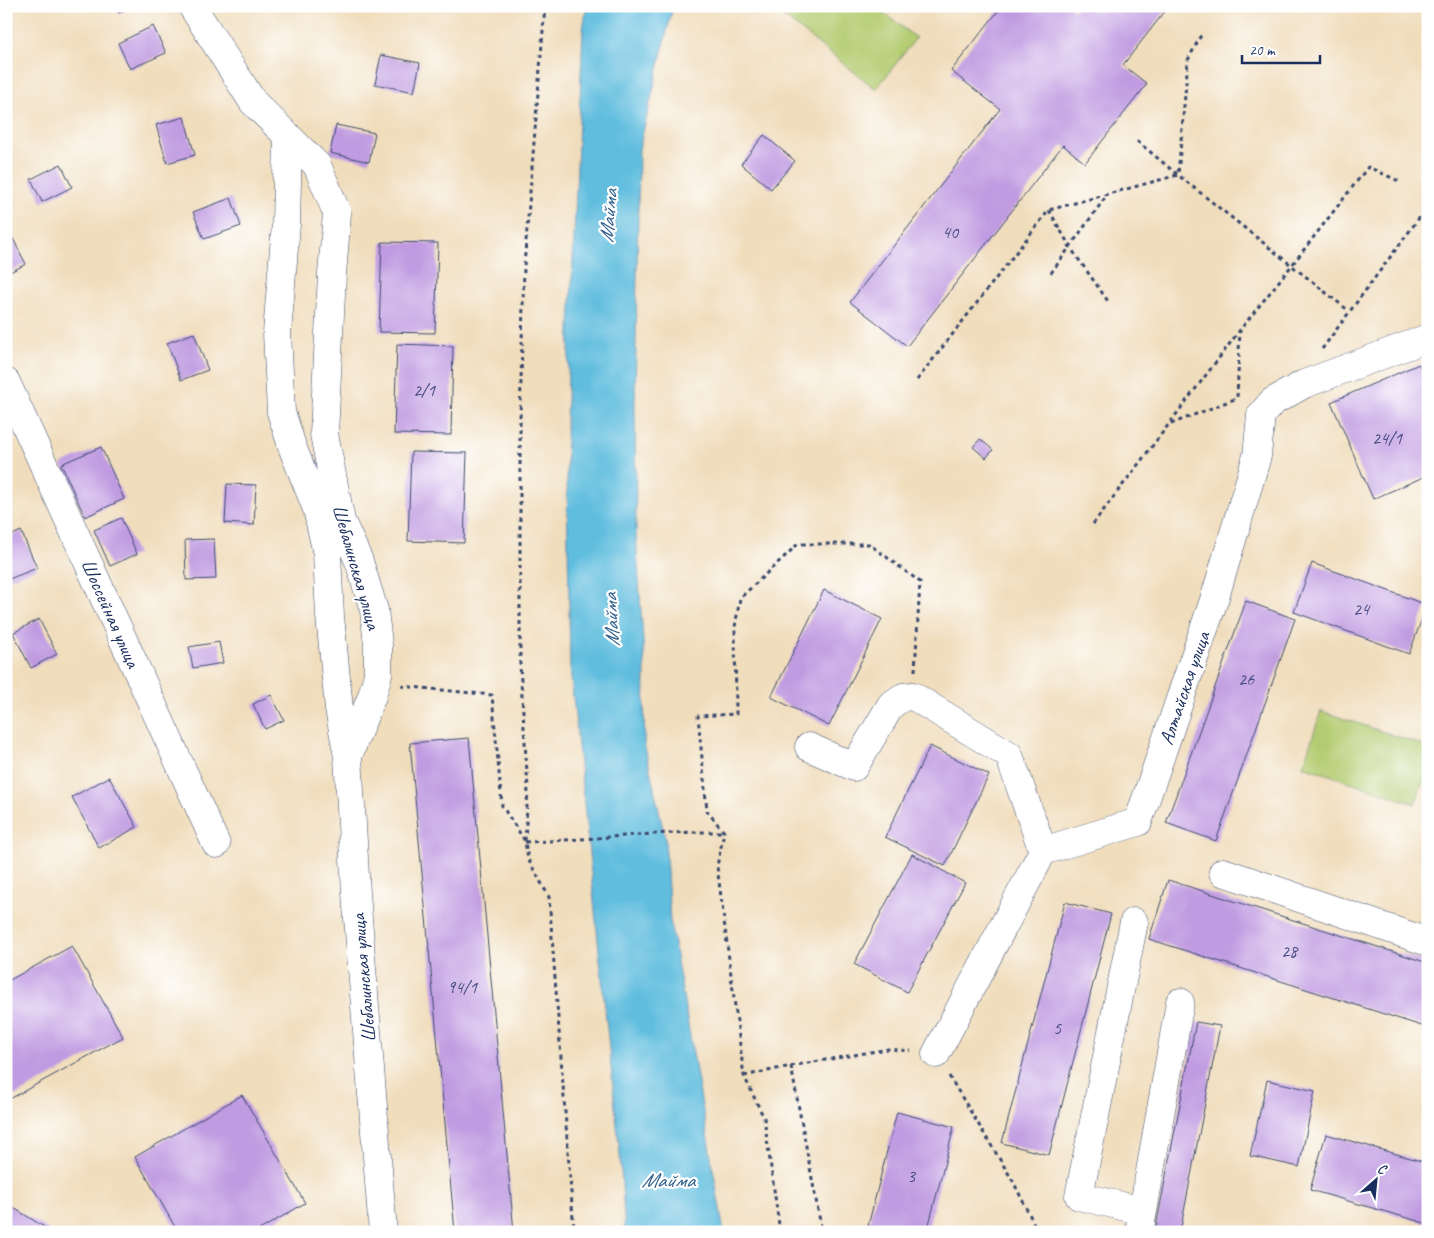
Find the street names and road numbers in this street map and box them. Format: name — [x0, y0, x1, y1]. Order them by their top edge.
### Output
street label: Шебалинская улица — [327, 502, 387, 634]
street label: Шоссейная улица — [75, 555, 146, 673]
street label: Алтайская улица — [1154, 627, 1216, 748]
street label: Шебалинская улица — [345, 911, 382, 1043]

